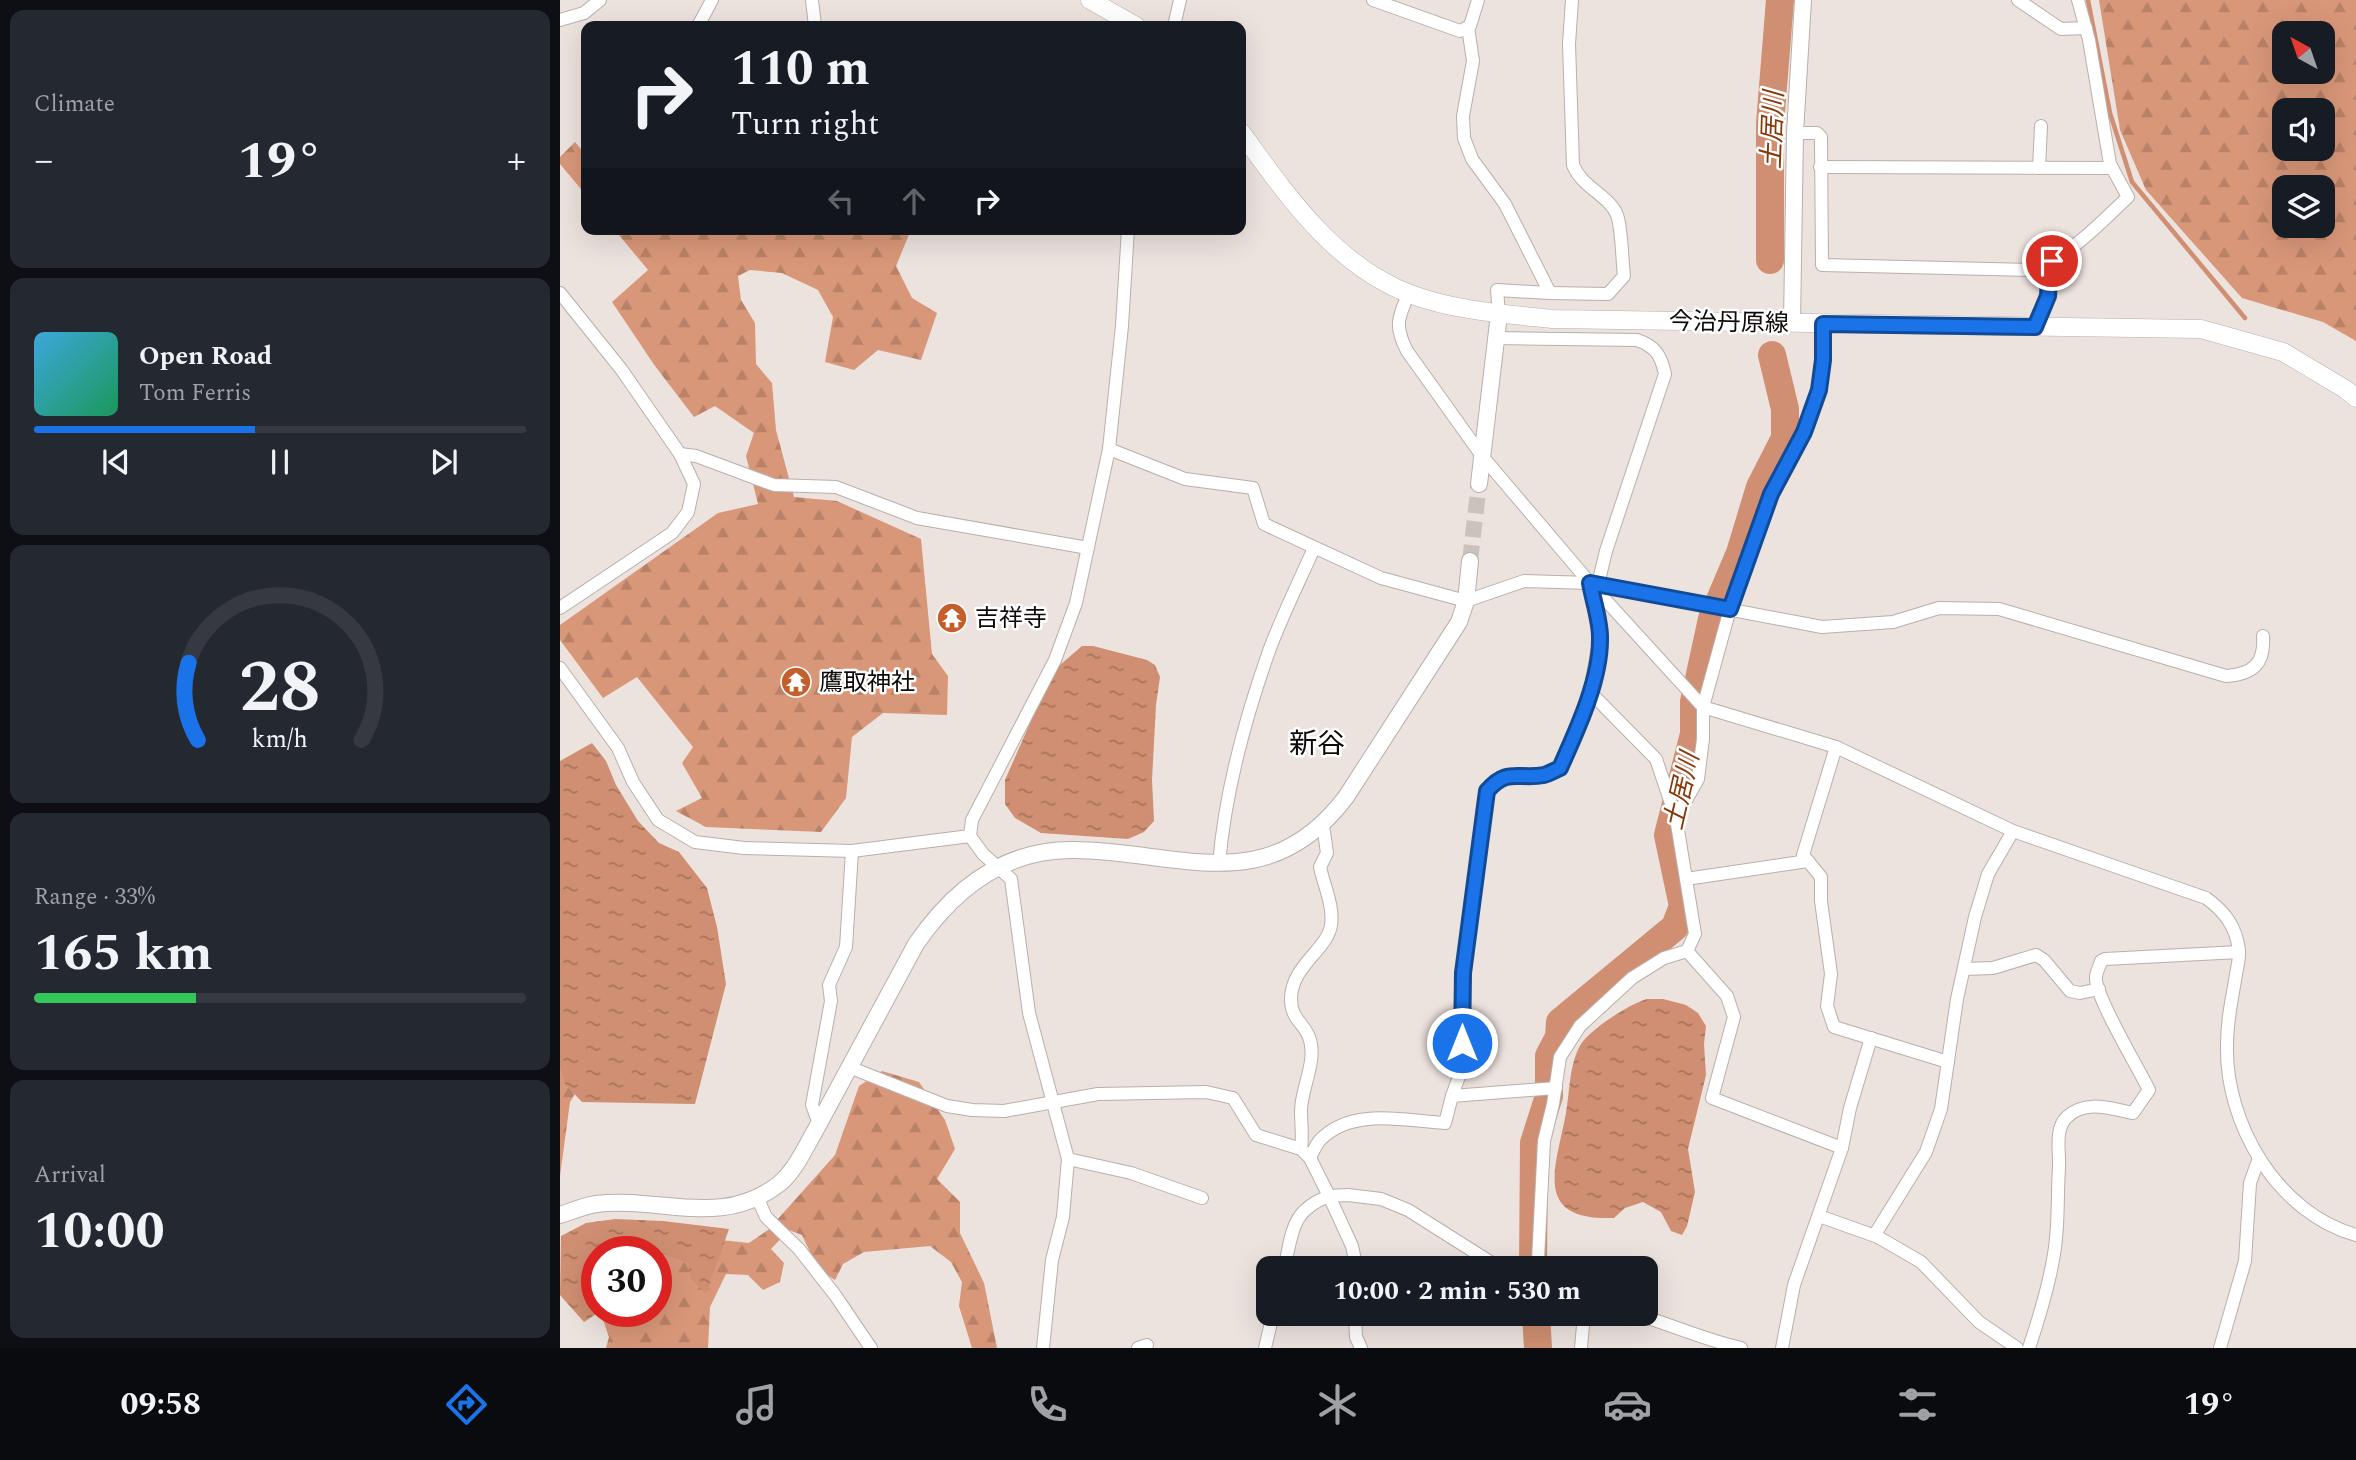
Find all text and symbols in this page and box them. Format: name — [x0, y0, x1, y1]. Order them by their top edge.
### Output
north arrow — [2272, 21, 2334, 84]
map controls — [2272, 21, 2335, 238]
text: 110 m — [731, 32, 870, 107]
icon: right — [616, 49, 707, 140]
text: Climate — [34, 87, 115, 122]
water label: 土居川 — [1752, 87, 1794, 170]
button: sound — [2272, 98, 2335, 161]
text: Turn right — [731, 100, 879, 149]
text: 19° — [238, 122, 322, 201]
text: − — [34, 132, 53, 190]
text: + — [507, 132, 526, 190]
button: layers — [2272, 175, 2335, 238]
icon: left — [822, 182, 860, 220]
icon: ahead — [895, 182, 933, 220]
icon: right — [968, 182, 1006, 220]
pin — [2022, 231, 2082, 291]
icon: arrive — [2033, 242, 2071, 280]
street label: 今治丹原線 — [1669, 304, 1789, 342]
text: Open Road — [139, 336, 272, 376]
text: Tom Ferris — [139, 376, 251, 411]
icon: previous — [97, 443, 135, 481]
icon: pause — [261, 443, 299, 481]
icon: next — [425, 443, 463, 481]
temple icon: 吉祥寺 — [935, 601, 969, 635]
place label: 吉祥寺 — [975, 601, 1047, 637]
text: 28 — [239, 633, 321, 744]
temple icon: 鷹取神社 — [779, 665, 813, 699]
place label: 鷹取神社 — [819, 665, 915, 701]
text: km/h — [252, 721, 308, 759]
district label: 新谷 — [1289, 723, 1345, 766]
water label: 土居川 — [1654, 746, 1711, 834]
text: Range · 33% — [34, 880, 155, 915]
text: 165 km — [34, 914, 213, 993]
position arrow — [1425, 1006, 1499, 1080]
text: Arrival — [34, 1158, 106, 1193]
text: 10:00 — [34, 1192, 165, 1271]
speed limit sign: 30 — [581, 1236, 672, 1327]
text: 10:00 · 2 min · 530 m — [1333, 1271, 1581, 1311]
text: 09:58 — [121, 1380, 201, 1429]
icon: directions — [442, 1380, 491, 1429]
icon: music — [732, 1380, 781, 1429]
icon: phone — [1023, 1380, 1072, 1429]
icon: climate — [1313, 1380, 1362, 1429]
icon: car — [1603, 1380, 1652, 1429]
icon: filters — [1893, 1380, 1942, 1429]
text: 19° — [2183, 1380, 2235, 1429]

